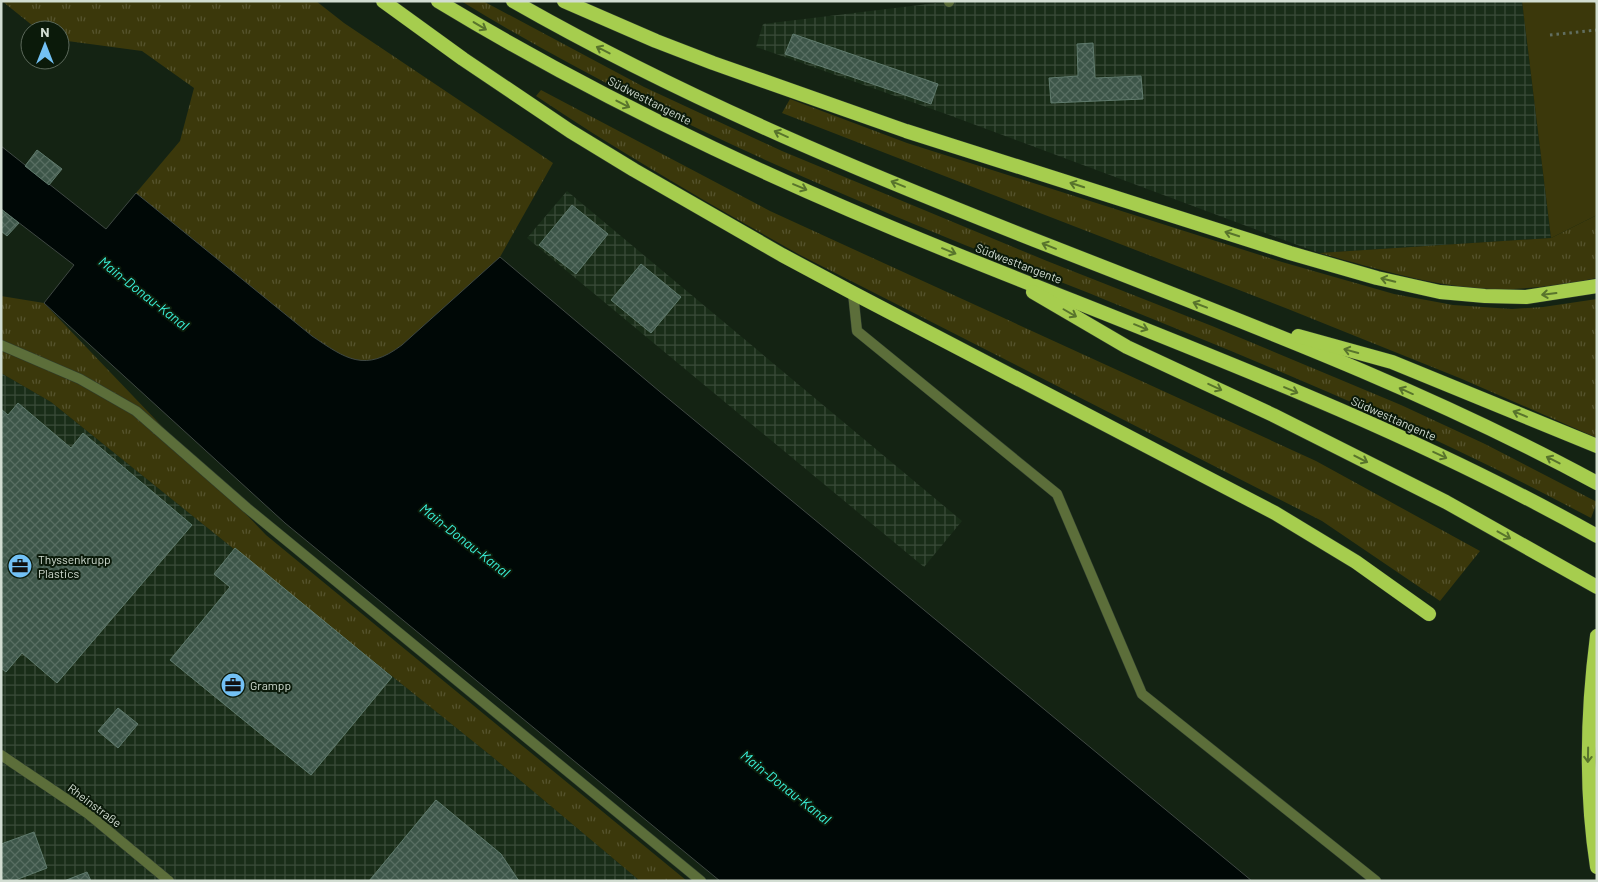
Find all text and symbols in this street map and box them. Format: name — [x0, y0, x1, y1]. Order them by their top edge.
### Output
north arrow — [20, 20, 70, 70]
one-way arrow — [473, 22, 487, 32]
text: N — [40, 23, 50, 40]
one-way arrow — [596, 45, 611, 54]
street label: Südwesttangente — [606, 73, 694, 127]
one-way arrow — [615, 100, 630, 109]
one-way arrow — [774, 129, 789, 139]
one-way arrow — [891, 179, 906, 189]
one-way arrow — [1070, 179, 1086, 189]
one-way arrow — [792, 183, 807, 193]
one-way arrow — [1225, 229, 1240, 238]
street label: Südwesttangente — [974, 240, 1064, 286]
one-way arrow — [1042, 240, 1057, 250]
one-way arrow — [941, 247, 956, 256]
water label: Main-Donau-Kanal — [96, 253, 192, 333]
one-way arrow — [1380, 275, 1396, 285]
one-way arrow — [1541, 289, 1557, 299]
one-way arrow — [1193, 299, 1208, 308]
one-way arrow — [1063, 309, 1077, 319]
one-way arrow — [1133, 323, 1148, 332]
one-way arrow — [1344, 346, 1360, 355]
one-way arrow — [1207, 383, 1222, 393]
one-way arrow — [1283, 385, 1298, 395]
one-way arrow — [1399, 386, 1414, 396]
street label: Südwesttangente — [1349, 393, 1439, 443]
one-way arrow — [1513, 408, 1528, 418]
one-way arrow — [1432, 451, 1447, 461]
one-way arrow — [1353, 454, 1368, 464]
one-way arrow — [1546, 455, 1561, 465]
water label: Main-Donau-Kanal — [417, 500, 513, 580]
one-way arrow — [1497, 530, 1511, 540]
place label: Thyssenkrupp Plastics — [38, 552, 111, 580]
office icon: Thyssenkrupp Plastics — [7, 553, 33, 579]
office icon: Grampp — [220, 672, 246, 698]
place label: Grampp — [250, 678, 291, 692]
one-way arrow — [1583, 746, 1593, 763]
water label: Main-Donau-Kanal — [738, 747, 834, 827]
street label: Rheinstraße — [65, 780, 125, 830]

